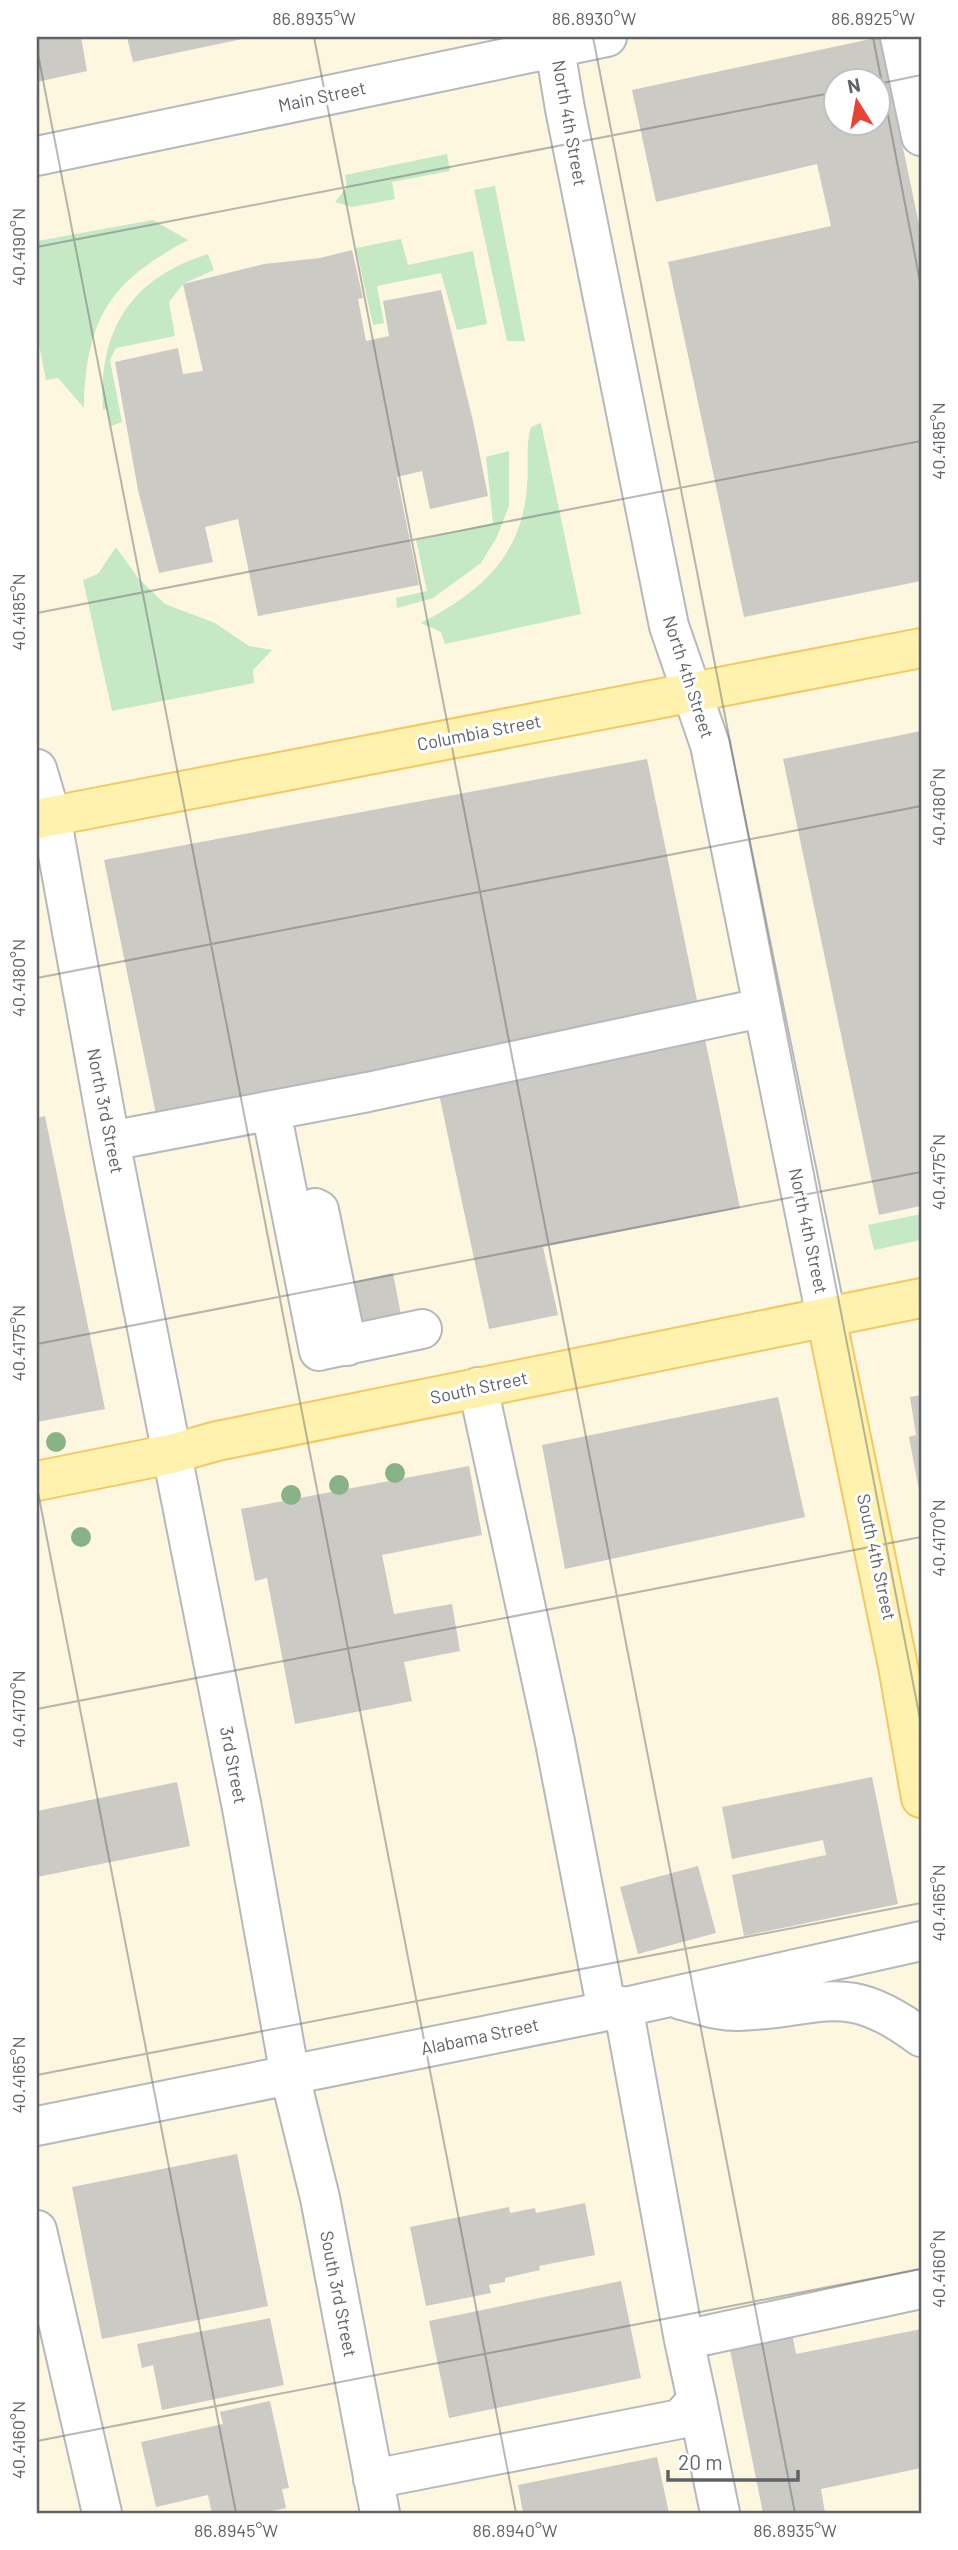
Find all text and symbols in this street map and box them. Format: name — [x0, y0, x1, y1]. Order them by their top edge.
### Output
text: 86.8935°W — [272, 7, 356, 29]
text: 86.8930°W — [552, 7, 636, 29]
text: 86.8925°W — [831, 7, 915, 29]
street label: North 4th Street — [548, 58, 592, 188]
north arrow — [822, 66, 892, 136]
text: N — [845, 72, 862, 97]
street label: Main Street — [276, 76, 368, 116]
text: 40.4190°N — [7, 208, 29, 286]
text: 40.4185°N — [927, 402, 949, 480]
text: 40.4185°N — [7, 573, 29, 651]
street label: North 4th Street — [659, 613, 719, 741]
street label: Columbia Street — [415, 709, 543, 755]
text: 40.4180°N — [927, 768, 949, 846]
text: 40.4180°N — [7, 939, 29, 1017]
street label: North 3rd Street — [83, 1046, 129, 1175]
text: 40.4175°N — [927, 1134, 949, 1210]
street label: North 4th Street — [785, 1166, 833, 1295]
text: 40.4175°N — [7, 1305, 29, 1381]
street label: South Street — [428, 1366, 529, 1408]
street label: South 4th Street — [853, 1492, 901, 1622]
text: 40.4170°N — [927, 1499, 949, 1577]
text: 40.4170°N — [7, 1670, 29, 1748]
street label: 3rd Street — [216, 1724, 252, 1805]
text: 40.4165°N — [927, 1864, 949, 1942]
street label: Alabama Street — [419, 2013, 541, 2059]
text: 40.4165°N — [7, 2036, 29, 2114]
street label: South 3rd Street — [316, 2229, 362, 2359]
text: 40.4160°N — [927, 2230, 949, 2308]
text: 40.4160°N — [7, 2401, 29, 2479]
scale bar — [668, 2438, 797, 2482]
text: 20 m — [678, 2449, 723, 2474]
text: 86.8945°W — [194, 2519, 278, 2541]
text: 86.8940°W — [472, 2519, 558, 2541]
text: 86.8935°W — [753, 2519, 837, 2541]

